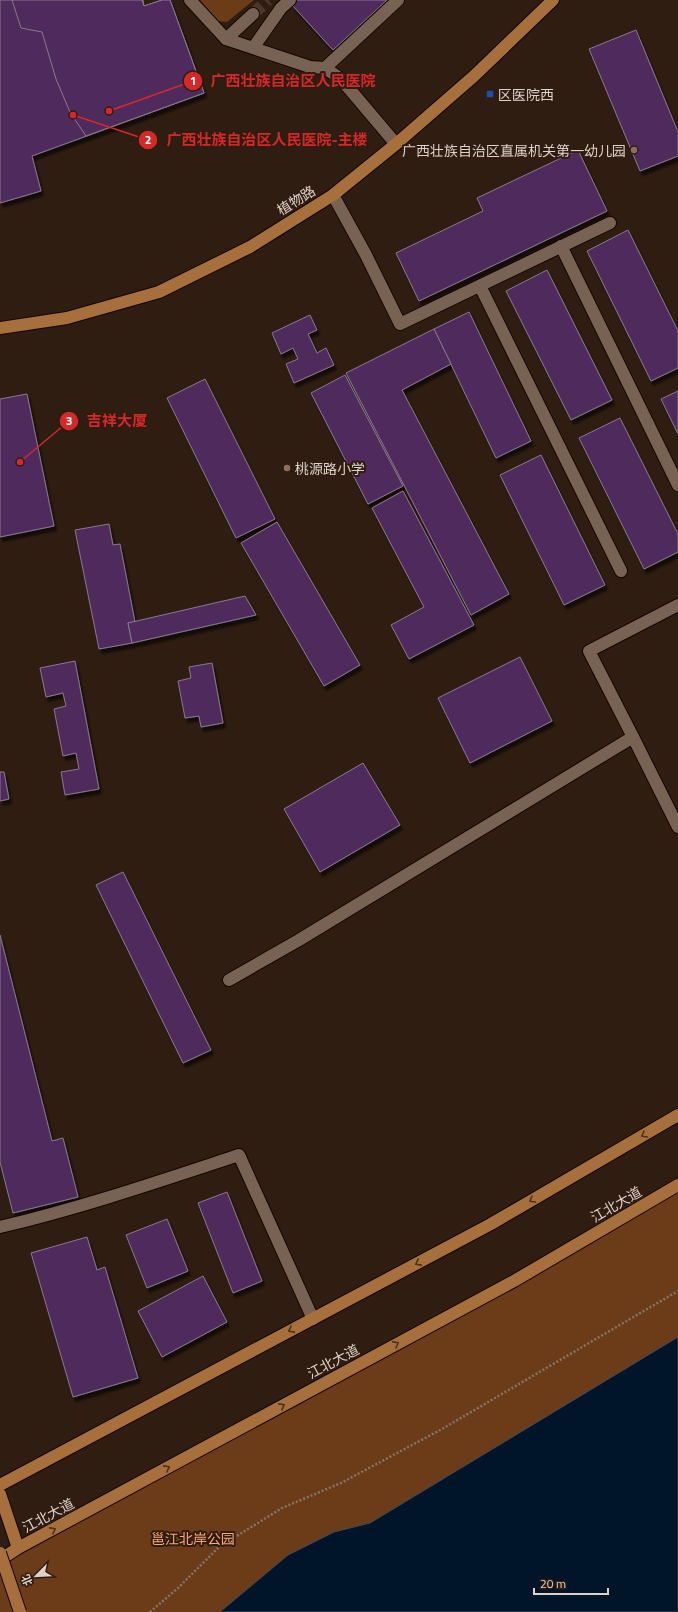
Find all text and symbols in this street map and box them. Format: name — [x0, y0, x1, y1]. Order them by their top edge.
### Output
callout: 广西壮族自治区人民医院 — [183, 67, 384, 94]
text: 广西壮族自治区人民医院 — [210, 69, 376, 92]
text: 1 — [190, 71, 196, 90]
place label: 区医院西 — [498, 84, 554, 105]
marker: 区医院西 — [485, 89, 495, 99]
callout: 广西壮族自治区人民医院-主楼 — [138, 126, 376, 153]
text: 广西壮族自治区人民医院-主楼 — [166, 128, 368, 151]
text: 2 — [145, 130, 151, 149]
place label: 广西壮族自治区直属机关第一幼儿园 — [402, 140, 626, 161]
marker: 广西壮族自治区直属机关第一幼儿园 — [629, 145, 639, 155]
street label: 植物路 — [273, 180, 319, 220]
callout: 吉祥大厦 — [59, 407, 155, 434]
text: 吉祥大厦 — [87, 409, 147, 432]
text: 3 — [66, 411, 72, 430]
place label: 桃源路小学 — [295, 458, 365, 479]
marker: 桃源路小学 — [282, 463, 292, 473]
one-way arrow — [641, 1130, 648, 1137]
street label: 江北大道 — [587, 1181, 645, 1227]
one-way arrow — [529, 1196, 536, 1203]
one-way arrow — [415, 1258, 422, 1266]
one-way arrow — [288, 1326, 295, 1333]
street label: 江北大道 — [303, 1339, 363, 1383]
one-way arrow — [392, 1342, 399, 1349]
one-way arrow — [277, 1404, 285, 1411]
one-way arrow — [163, 1465, 170, 1473]
street label: 江北大道 — [18, 1493, 78, 1537]
one-way arrow — [49, 1527, 56, 1534]
park label: 邕江北岸公园 — [151, 1528, 235, 1549]
north arrow — [16, 1556, 56, 1596]
scale bar — [534, 1570, 608, 1596]
text: 北 — [17, 1572, 36, 1588]
text: 20 m — [540, 1574, 566, 1593]

